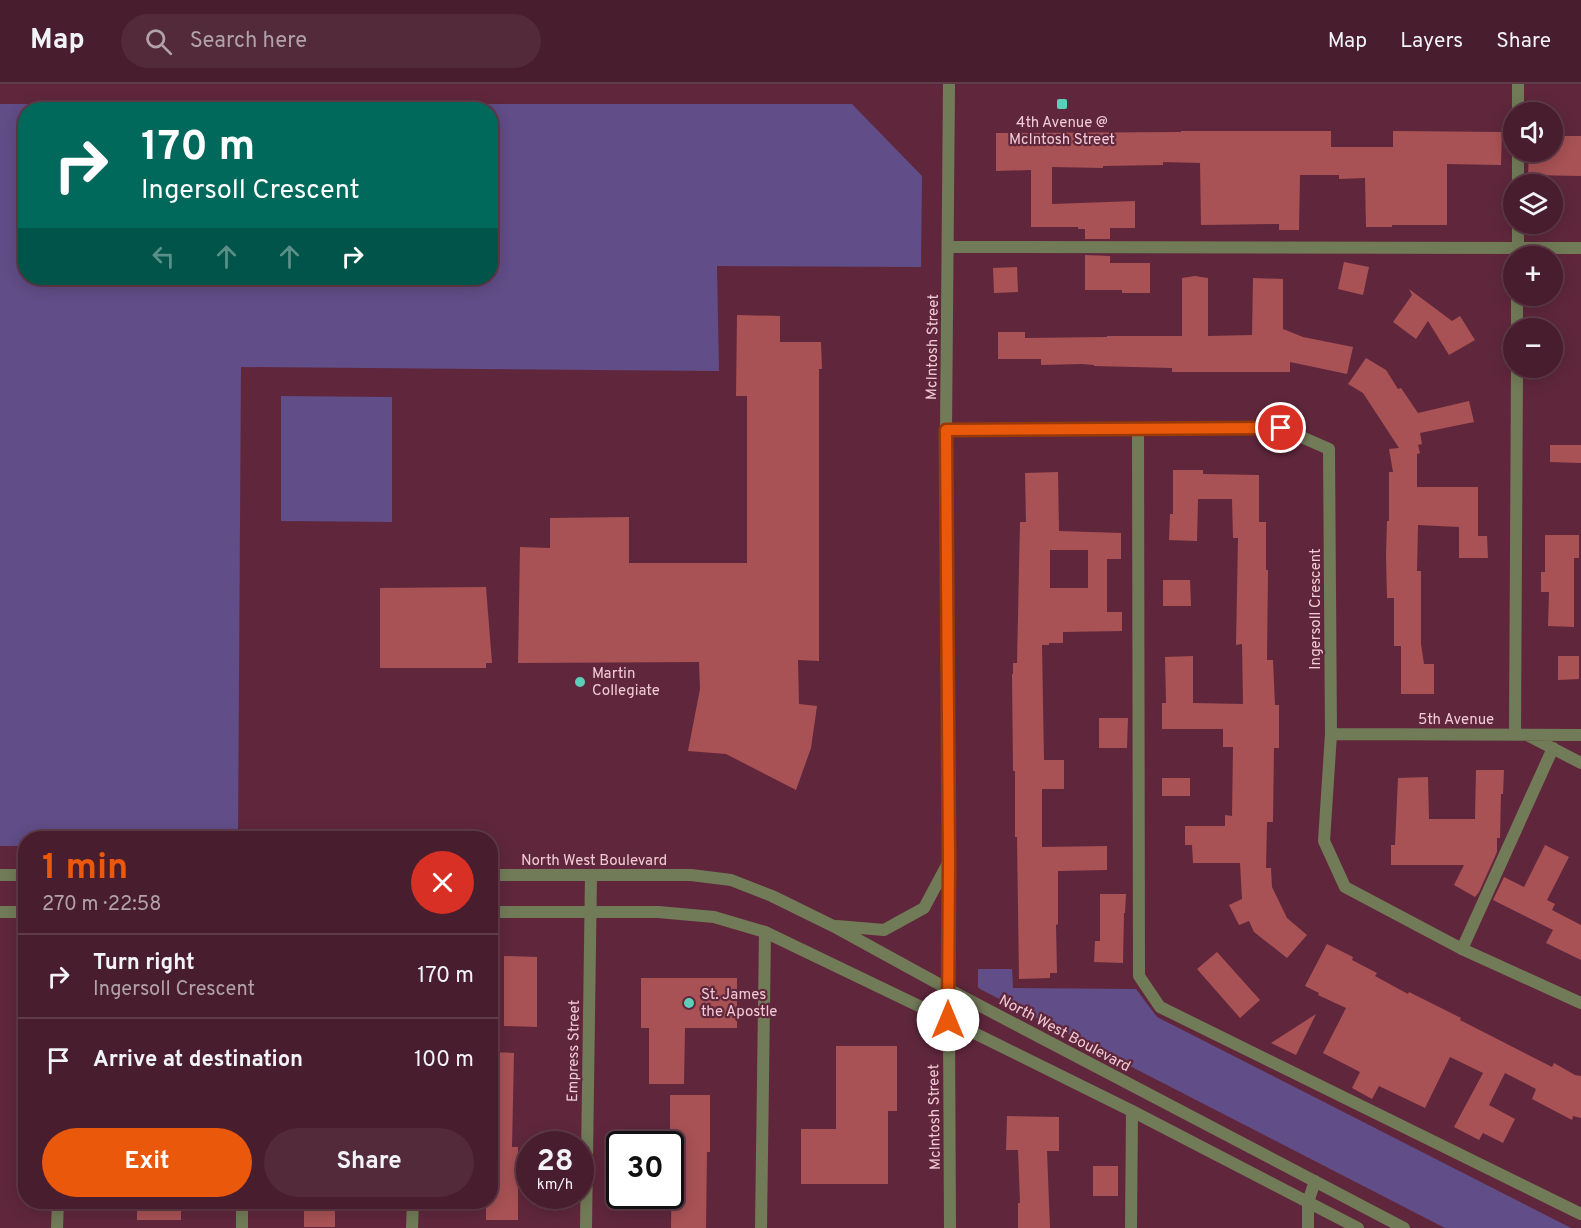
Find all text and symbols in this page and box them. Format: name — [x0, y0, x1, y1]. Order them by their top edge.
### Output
search box — [121, 14, 541, 68]
text: Map — [30, 23, 85, 59]
icon: search — [142, 25, 175, 58]
text: Search here — [190, 28, 307, 55]
text: Map — [1328, 28, 1367, 55]
text: Layers — [1400, 28, 1463, 55]
text: Share — [1496, 28, 1551, 55]
marker: 4th Avenue @ McIntosh Street — [1055, 97, 1069, 111]
map controls — [1503, 102, 1563, 378]
button: sound — [1503, 102, 1563, 162]
place label: 4th Avenue @ McIntosh Street — [1009, 114, 1115, 150]
text: 170 m — [141, 122, 255, 175]
icon: right — [42, 126, 120, 204]
text: Ingersoll Crescent — [141, 174, 360, 208]
button: layers — [1503, 174, 1563, 234]
icon: left — [147, 240, 180, 273]
icon: ahead — [210, 240, 243, 273]
icon: ahead — [273, 240, 306, 273]
icon: right — [336, 240, 369, 273]
button: + — [1503, 246, 1563, 306]
street label: McIntosh Street — [923, 294, 944, 400]
button: − — [1503, 318, 1563, 378]
pin — [1255, 402, 1306, 453]
icon: arrive — [1264, 411, 1297, 444]
street label: Ingersoll Crescent — [1307, 548, 1326, 670]
place label: Martin Collegiate — [592, 665, 660, 701]
marker: Martin Collegiate — [573, 675, 587, 689]
street label: 5th Avenue — [1418, 711, 1494, 730]
text: 1 min — [42, 846, 128, 892]
button: close — [411, 851, 474, 914]
street label: North West Boulevard — [521, 852, 667, 871]
text: 270 m · 22:58 — [42, 892, 161, 918]
text: Turn right — [93, 950, 195, 977]
icon: right — [42, 960, 75, 993]
text: 170 m — [417, 963, 474, 990]
text: Ingersoll Crescent — [93, 977, 255, 1003]
place label: St. James the Apostle — [701, 986, 777, 1022]
position arrow — [916, 988, 980, 1052]
street label: North West Boulevard — [995, 992, 1133, 1077]
marker: St. James the Apostle — [682, 996, 696, 1010]
street label: Empress Street — [564, 1000, 585, 1102]
icon: arrive — [42, 1044, 75, 1077]
text: Arrive at destination — [93, 1047, 303, 1074]
text: 100 m — [414, 1047, 474, 1074]
street label: McIntosh Street — [925, 1064, 946, 1170]
button: Exit — [42, 1128, 252, 1197]
button: Share — [264, 1128, 474, 1197]
speed limit sign: 30 — [606, 1131, 684, 1209]
text: 28 — [536, 1144, 574, 1181]
text: km/h — [537, 1176, 573, 1195]

